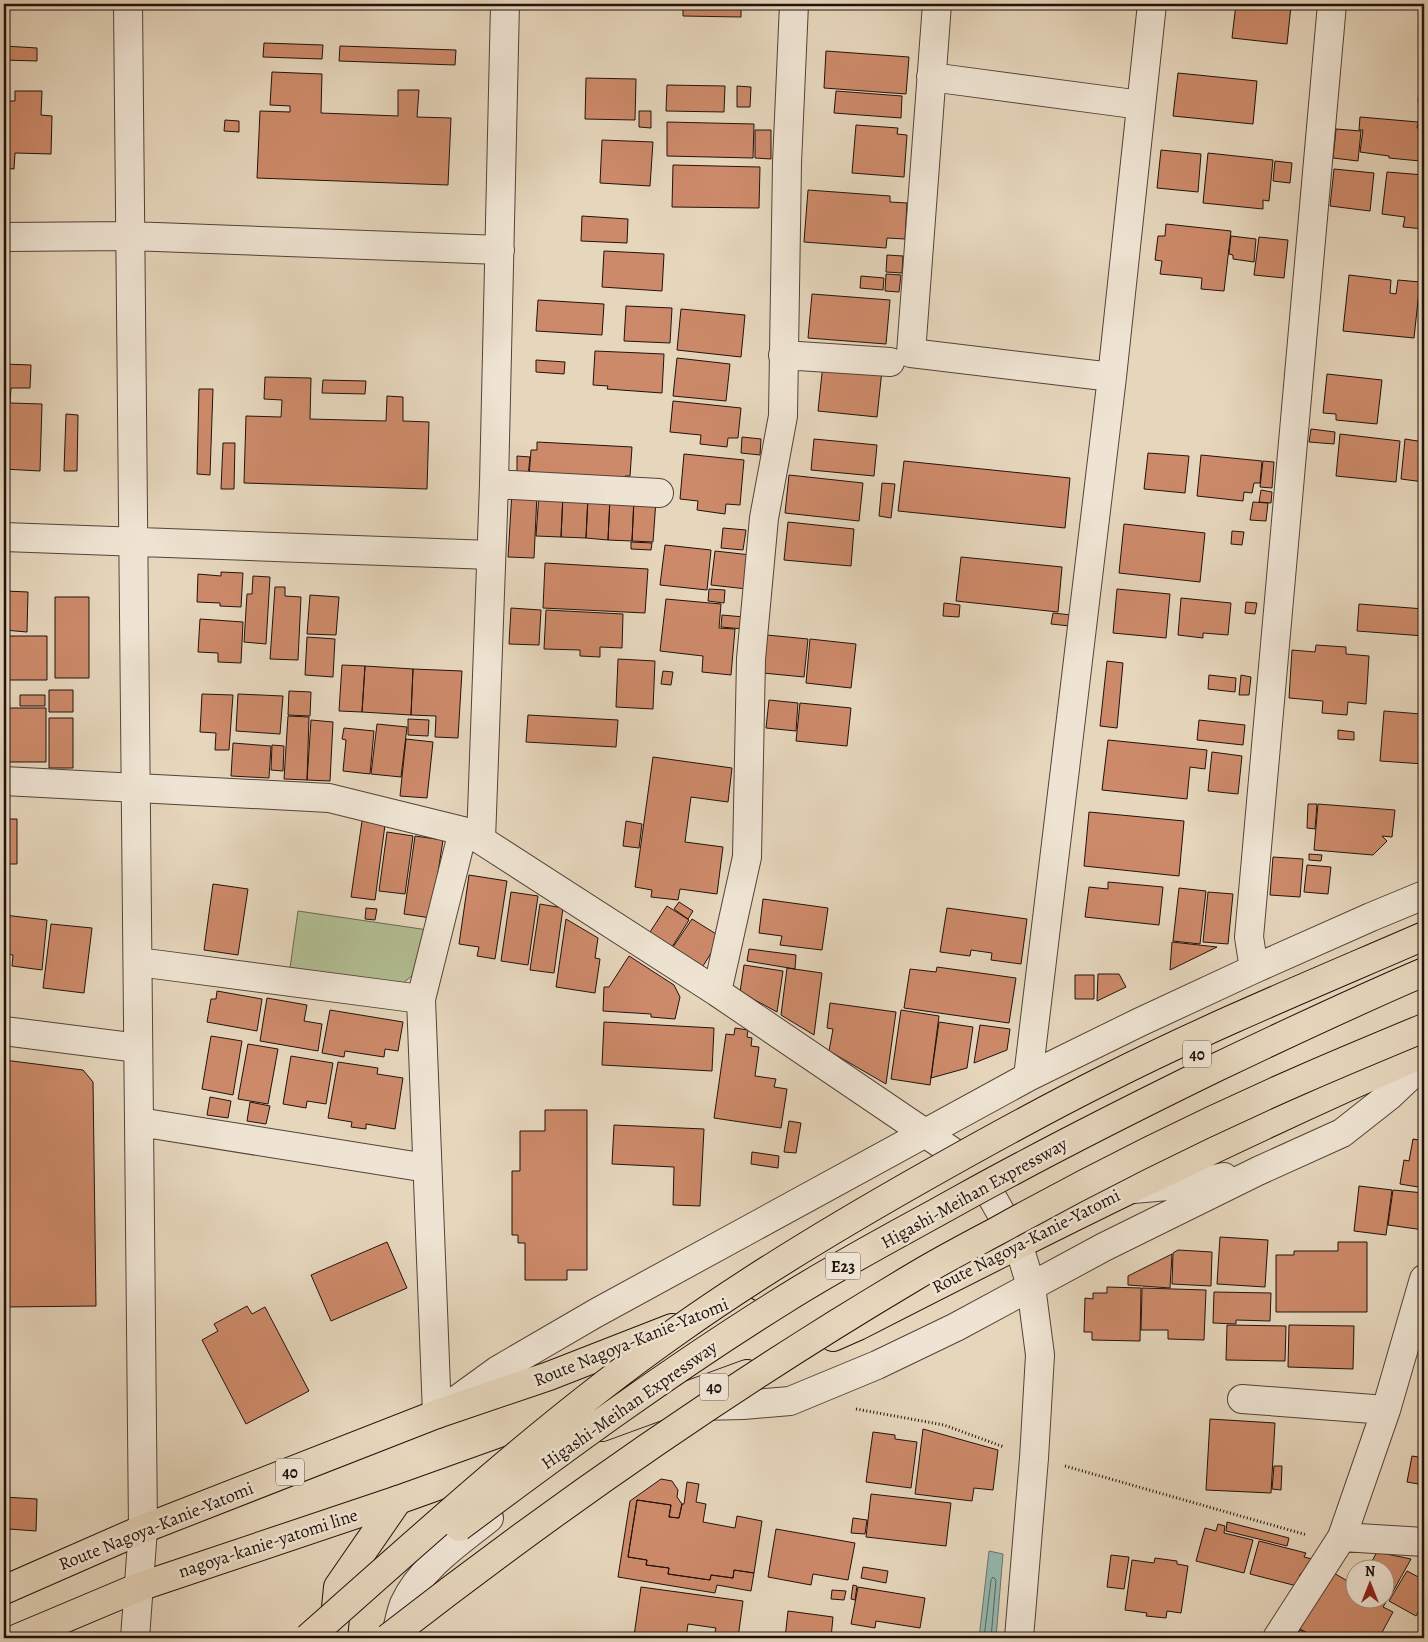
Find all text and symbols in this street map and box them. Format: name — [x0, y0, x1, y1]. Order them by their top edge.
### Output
road number: 40 — [1183, 1040, 1211, 1068]
street label: Higashi-Meihan Expressway — [876, 1131, 1072, 1254]
street label: Route Nagoya-Kanie-Yatomi — [928, 1183, 1124, 1299]
road number: E23 — [826, 1252, 860, 1280]
street label: Route Nagoya-Kanie-Yatomi — [530, 1292, 732, 1392]
street label: Higashi-Meihan Expressway — [536, 1334, 723, 1475]
road number: 40 — [700, 1374, 728, 1400]
road number: 40 — [276, 1458, 304, 1485]
street label: Route Nagoya-Kanie-Yatomi — [55, 1476, 257, 1576]
street label: nagoya-kanie-yatomi line — [175, 1503, 361, 1583]
north arrow — [1346, 1560, 1396, 1610]
text: N — [1365, 1562, 1375, 1581]

